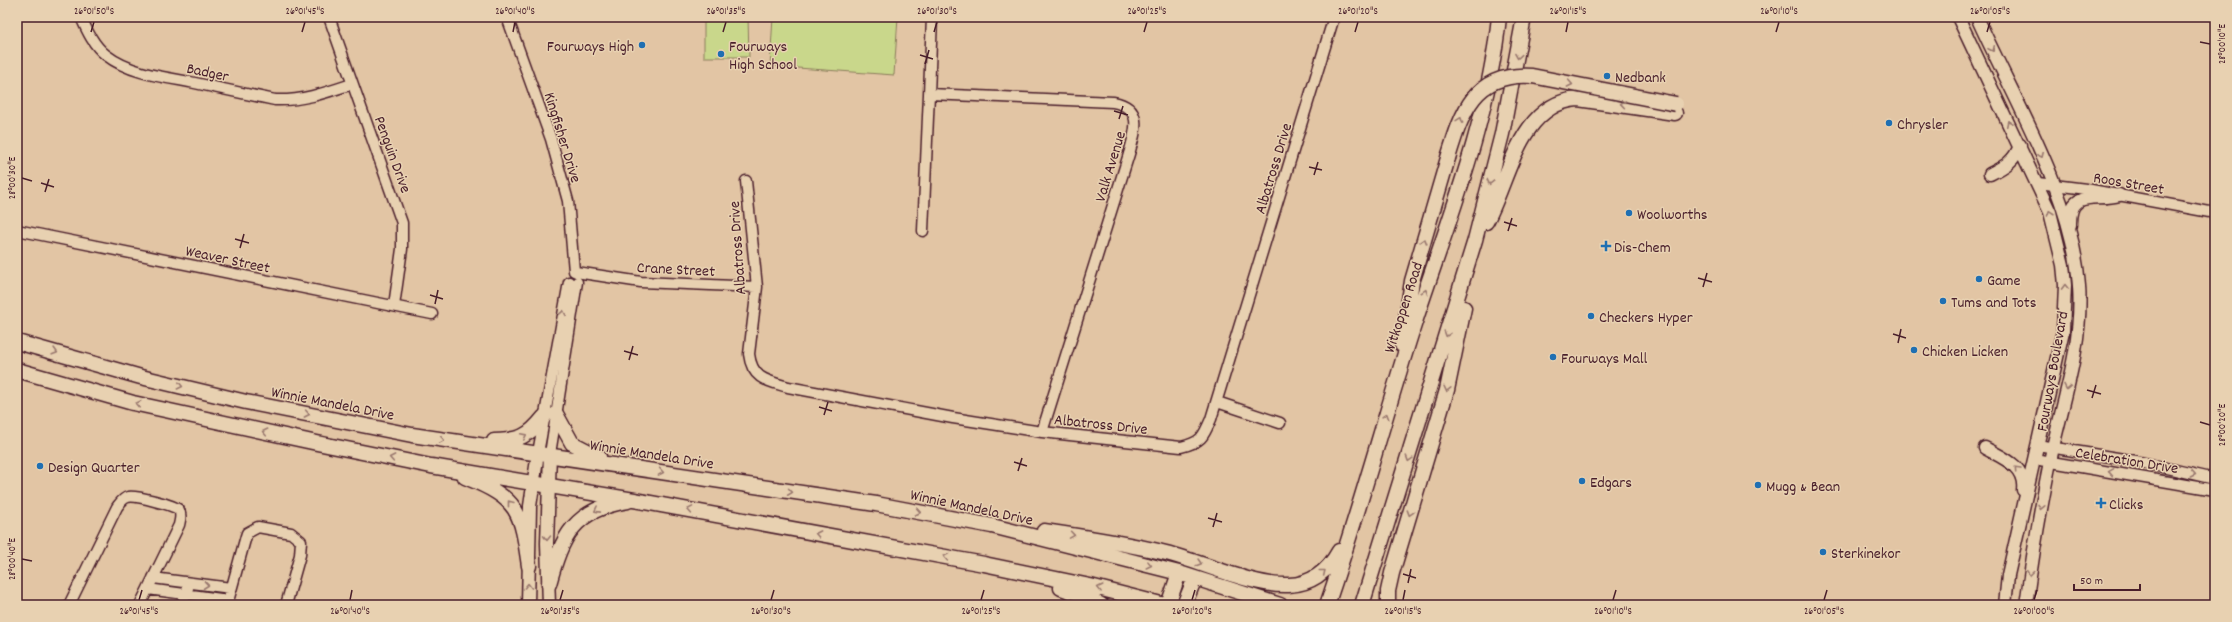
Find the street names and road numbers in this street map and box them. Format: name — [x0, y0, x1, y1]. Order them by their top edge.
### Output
street label: Badger — [184, 58, 231, 89]
street label: Kingfisher Drive — [537, 90, 586, 186]
street label: Penguin Drive — [367, 113, 416, 197]
street label: Albatross Drive — [1250, 120, 1299, 217]
street label: Valk Avenue — [1090, 128, 1133, 205]
street label: Roos Street — [2091, 167, 2166, 202]
street label: Albatross Drive — [724, 200, 753, 295]
street label: Weaver Street — [183, 240, 272, 281]
street label: Crane Street — [636, 257, 716, 284]
street label: Witkoppen Road — [1379, 259, 1430, 356]
street label: Fourways Boulevard — [2032, 309, 2075, 433]
street label: Winnie Mandela Drive — [269, 381, 396, 428]
street label: Albatross Drive — [1053, 409, 1149, 442]
street label: Winnie Mandela Drive — [588, 434, 715, 477]
street label: Celebration Drive — [2073, 442, 2180, 481]
street label: Winnie Mandela Drive — [908, 484, 1035, 533]

